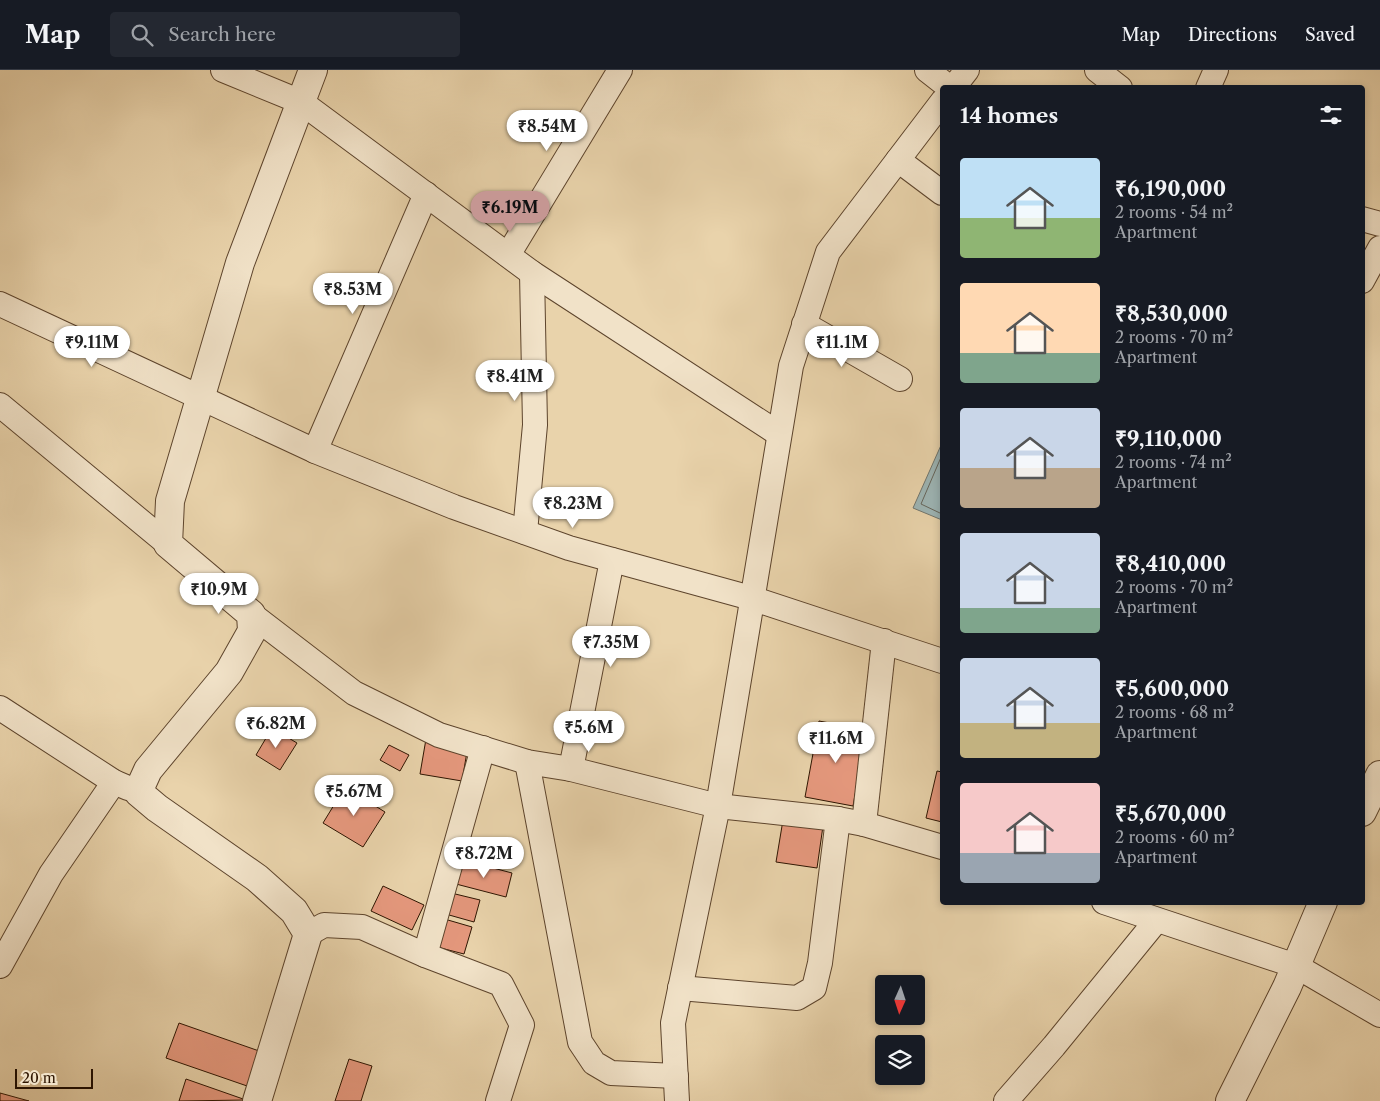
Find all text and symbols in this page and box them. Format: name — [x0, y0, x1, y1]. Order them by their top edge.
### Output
search box — [110, 12, 460, 57]
text: Map — [25, 20, 80, 49]
icon: search — [128, 21, 156, 49]
text: Search here — [168, 23, 276, 46]
text: Map — [1121, 24, 1160, 46]
text: Directions — [1188, 24, 1277, 46]
text: Saved — [1305, 24, 1355, 46]
icon: filters — [1317, 101, 1345, 129]
text: 14 homes — [960, 103, 1058, 128]
pin: ₹8.54M — [506, 109, 588, 152]
text: ₹8.54M — [518, 116, 576, 136]
text: ₹6,190,000 — [1115, 176, 1226, 201]
icon: home — [1000, 178, 1060, 238]
pin: ₹6.19M — [469, 190, 551, 233]
text: ₹6.19M — [482, 197, 538, 217]
text: 2 rooms · 54 m² — [1115, 202, 1233, 222]
text: Apartment — [1115, 222, 1197, 242]
pin: ₹8.53M — [312, 272, 394, 315]
text: ₹8.53M — [324, 279, 382, 299]
text: ₹8,530,000 — [1115, 301, 1228, 326]
icon: home — [1000, 303, 1060, 363]
pin: ₹9.11M — [51, 326, 133, 368]
pin: ₹11.1M — [801, 326, 883, 368]
text: 2 rooms · 70 m² — [1115, 327, 1233, 347]
text: ₹9.11M — [65, 332, 119, 352]
text: ₹11.1M — [816, 332, 868, 352]
text: Apartment — [1115, 347, 1197, 367]
pin: ₹8.41M — [474, 360, 556, 402]
text: ₹8.41M — [486, 366, 544, 386]
text: ₹9,110,000 — [1115, 426, 1222, 451]
icon: home — [1000, 428, 1060, 488]
text: 2 rooms · 74 m² — [1115, 452, 1232, 472]
text: Apartment — [1115, 472, 1197, 492]
pin: ₹8.23M — [532, 486, 614, 529]
text: ₹8.23M — [544, 493, 602, 513]
text: ₹8,410,000 — [1115, 551, 1226, 576]
icon: home — [1000, 553, 1060, 613]
pin: ₹10.9M — [178, 572, 260, 615]
text: 2 rooms · 70 m² — [1115, 577, 1233, 597]
text: ₹10.9M — [191, 579, 247, 599]
text: Apartment — [1115, 597, 1197, 617]
pin: ₹7.35M — [570, 626, 652, 668]
text: ₹7.35M — [583, 632, 639, 652]
text: ₹5,600,000 — [1115, 676, 1229, 701]
icon: home — [1000, 678, 1060, 738]
text: 2 rooms · 68 m² — [1115, 702, 1234, 722]
pin: ₹6.82M — [235, 706, 317, 749]
pin: ₹5.6M — [554, 710, 624, 753]
text: ₹6.82M — [246, 713, 306, 733]
text: ₹5.6M — [565, 717, 613, 737]
pin: ₹11.6M — [795, 722, 877, 764]
text: Apartment — [1115, 722, 1197, 742]
text: ₹11.6M — [809, 728, 863, 748]
pin: ₹5.67M — [313, 774, 395, 817]
text: ₹5.67M — [325, 781, 383, 801]
text: ₹5,670,000 — [1115, 801, 1226, 826]
icon: home — [1000, 803, 1060, 863]
text: 2 rooms · 60 m² — [1115, 827, 1235, 847]
pin: ₹8.72M — [443, 836, 525, 879]
text: ₹8.72M — [455, 843, 513, 863]
text: Apartment — [1115, 847, 1197, 867]
north arrow — [875, 975, 925, 1025]
map controls — [875, 975, 925, 1085]
button: layers — [875, 1035, 925, 1085]
scale bar — [15, 1066, 92, 1089]
text: 20 m — [22, 1069, 56, 1087]

